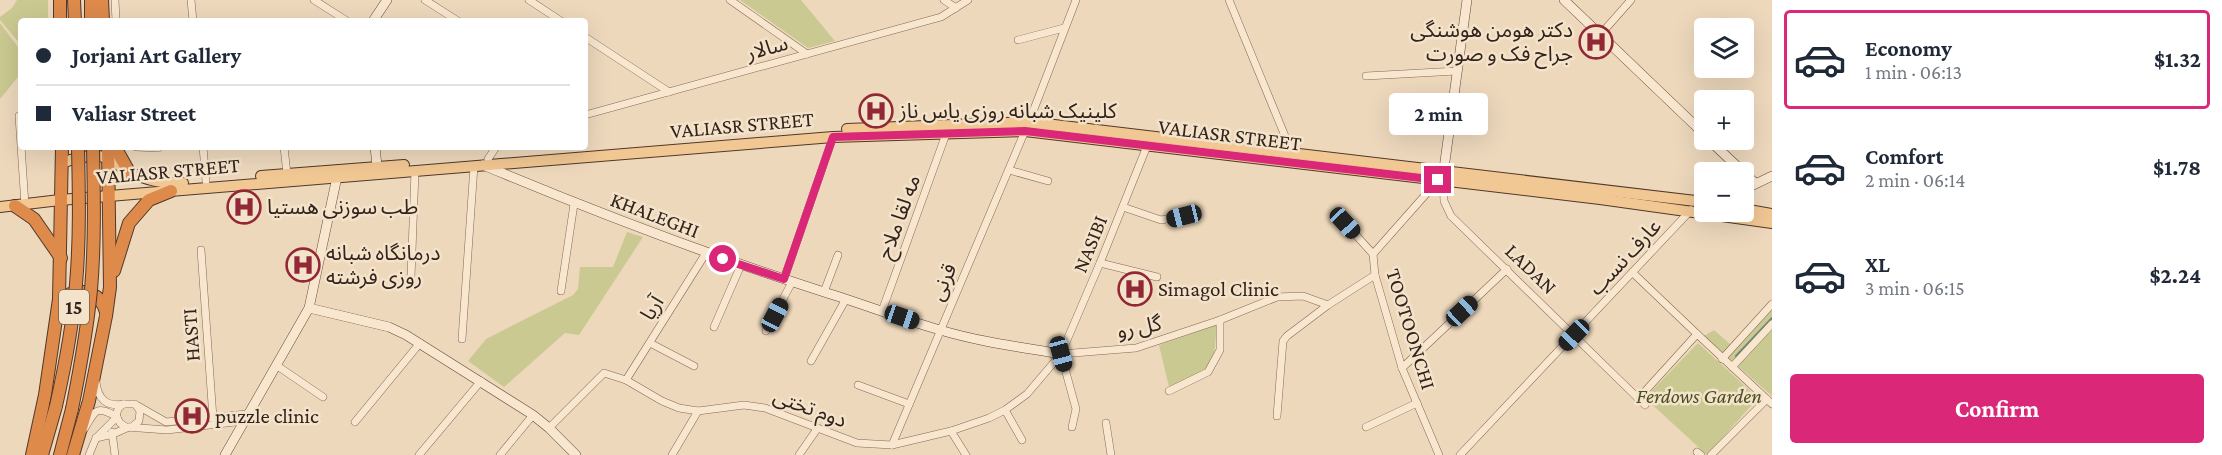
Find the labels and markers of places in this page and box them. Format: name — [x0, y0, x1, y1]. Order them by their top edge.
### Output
place label: دکتر هومن هوشنگی جراح فک و صورت — [1410, 18, 1573, 69]
hospital icon: دکتر هومن هوشنگی جراح فک و صورت — [1578, 24, 1614, 60]
hospital icon: کلینیک شبانه روزی یاس ناز — [858, 93, 894, 129]
place label: کلینیک شبانه روزی یاس ناز — [898, 99, 1117, 123]
hospital icon: طب سوزنی هستیا — [226, 189, 262, 225]
place label: طب سوزنی هستیا — [267, 195, 418, 219]
place label: درمانگاه شبانه روزی فرشته — [326, 241, 441, 289]
hospital icon: درمانگاه شبانه روزی فرشته — [285, 247, 321, 283]
hospital icon: Simagol Clinic — [1117, 271, 1153, 307]
place label: Simagol Clinic — [1158, 277, 1279, 301]
hospital icon: puzzle clinic — [174, 398, 210, 434]
place label: puzzle clinic — [215, 404, 319, 428]

